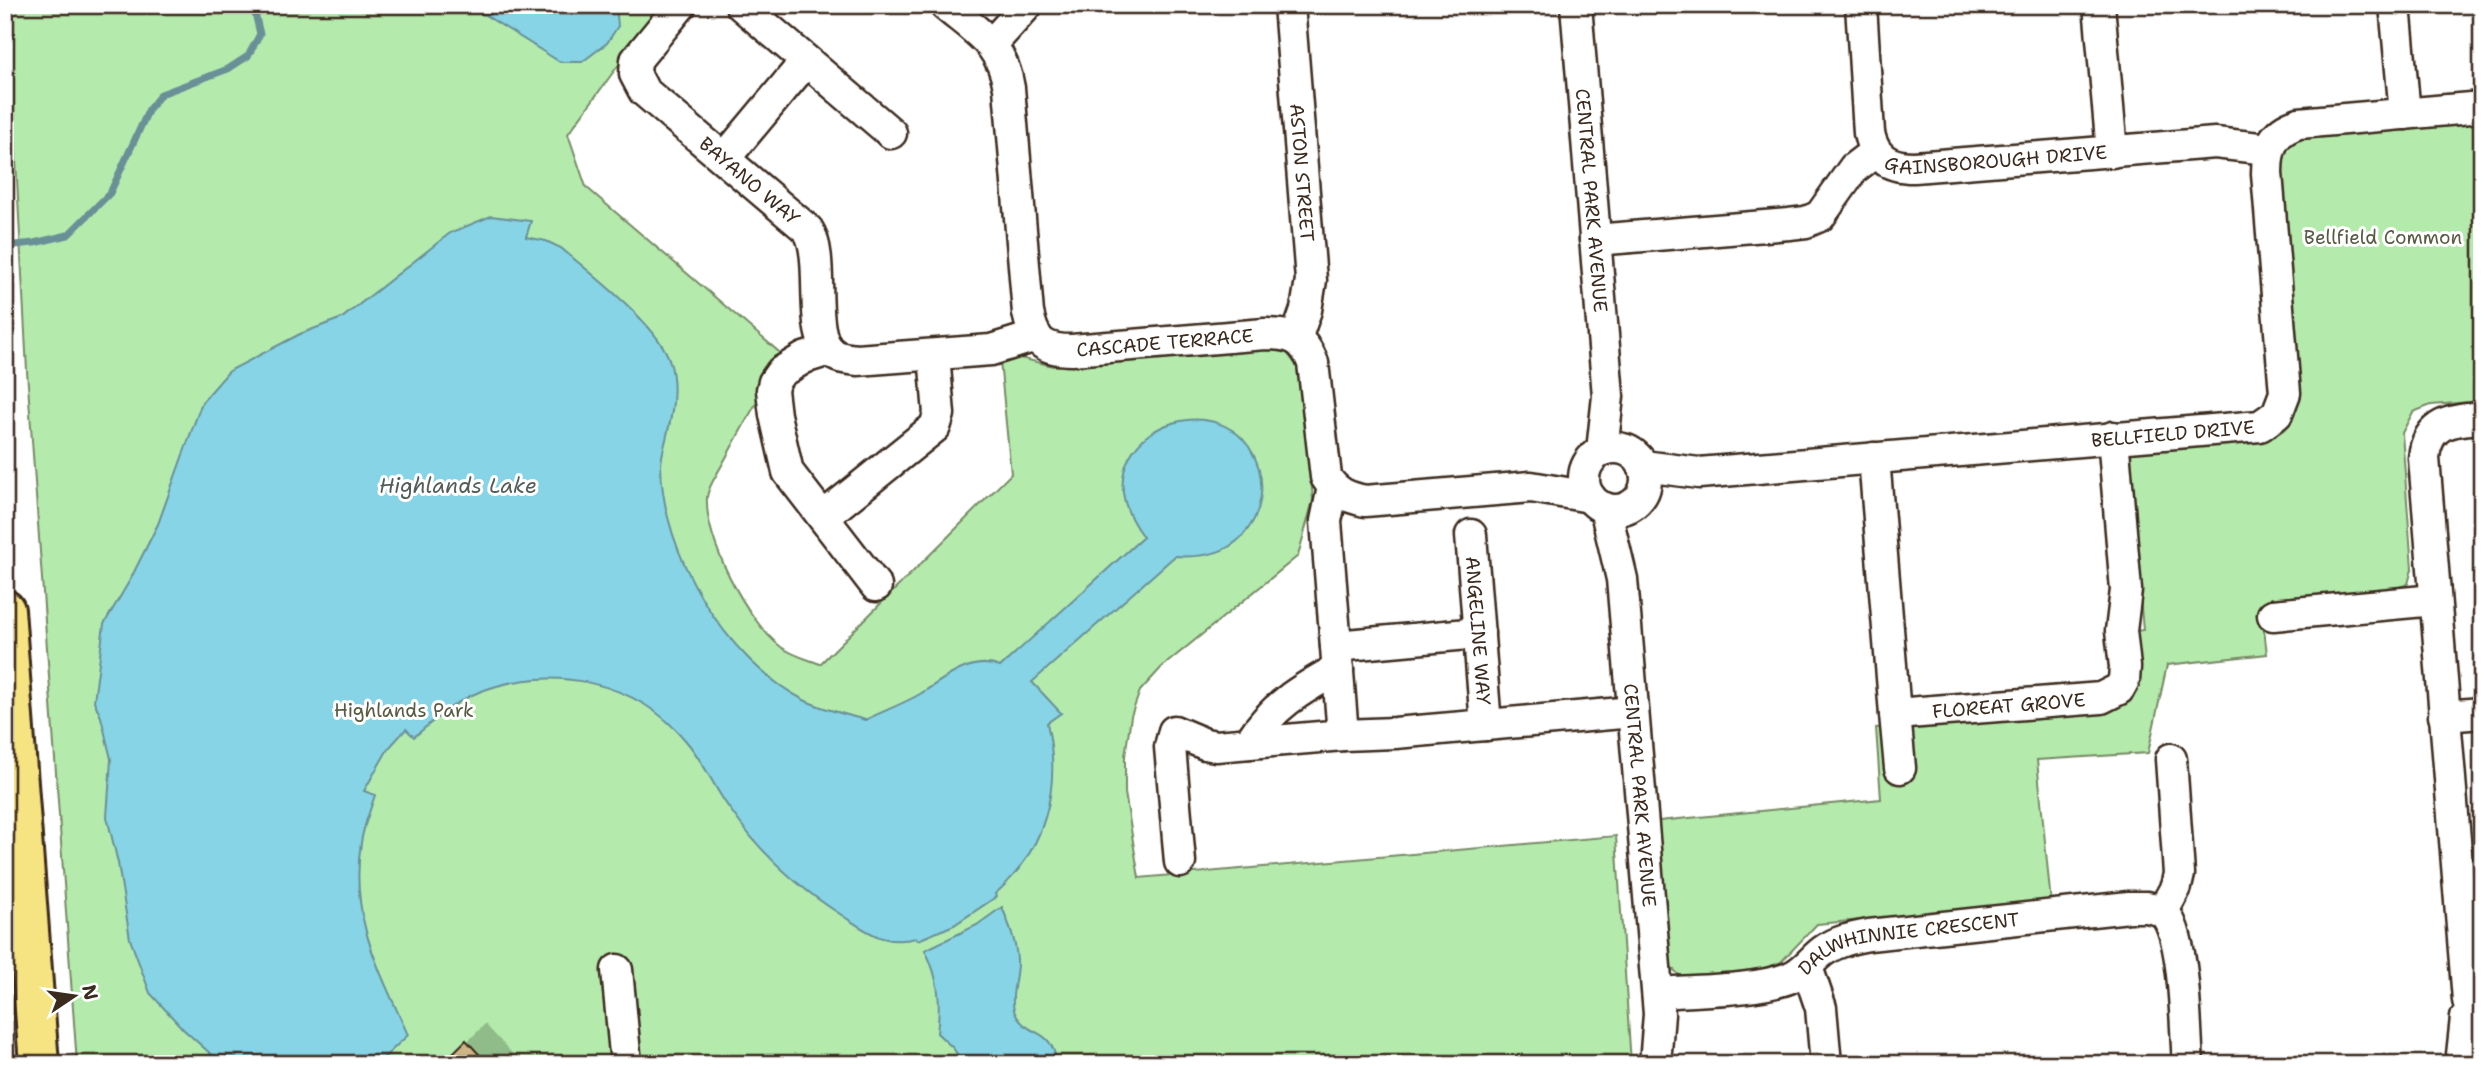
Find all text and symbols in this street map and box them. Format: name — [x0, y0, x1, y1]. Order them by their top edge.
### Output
street label: CENTRAL PARK AVENUE — [1570, 87, 1613, 313]
street label: ASTON STREET — [1284, 102, 1320, 243]
street label: BAYANO WAY — [694, 131, 805, 231]
street label: GAINSBOROUGH DRIVE — [1881, 140, 2108, 180]
park label: Bellfield Common — [2304, 225, 2462, 250]
street label: CASCADE TERRACE — [1075, 323, 1254, 363]
street label: BELLFIELD DRIVE — [2090, 414, 2256, 453]
water label: Highlands Lake — [379, 472, 537, 500]
street label: ANGELINE WAY — [1460, 555, 1496, 707]
street label: CENTRAL PARK AVENUE — [1618, 682, 1662, 908]
street label: FLOREAT GROVE — [1931, 687, 2086, 724]
park label: Highlands Park — [334, 698, 474, 723]
street label: DALWHINNIE CRESCENT — [1793, 907, 2021, 981]
north arrow — [38, 960, 108, 1030]
text: N — [76, 982, 104, 1002]

